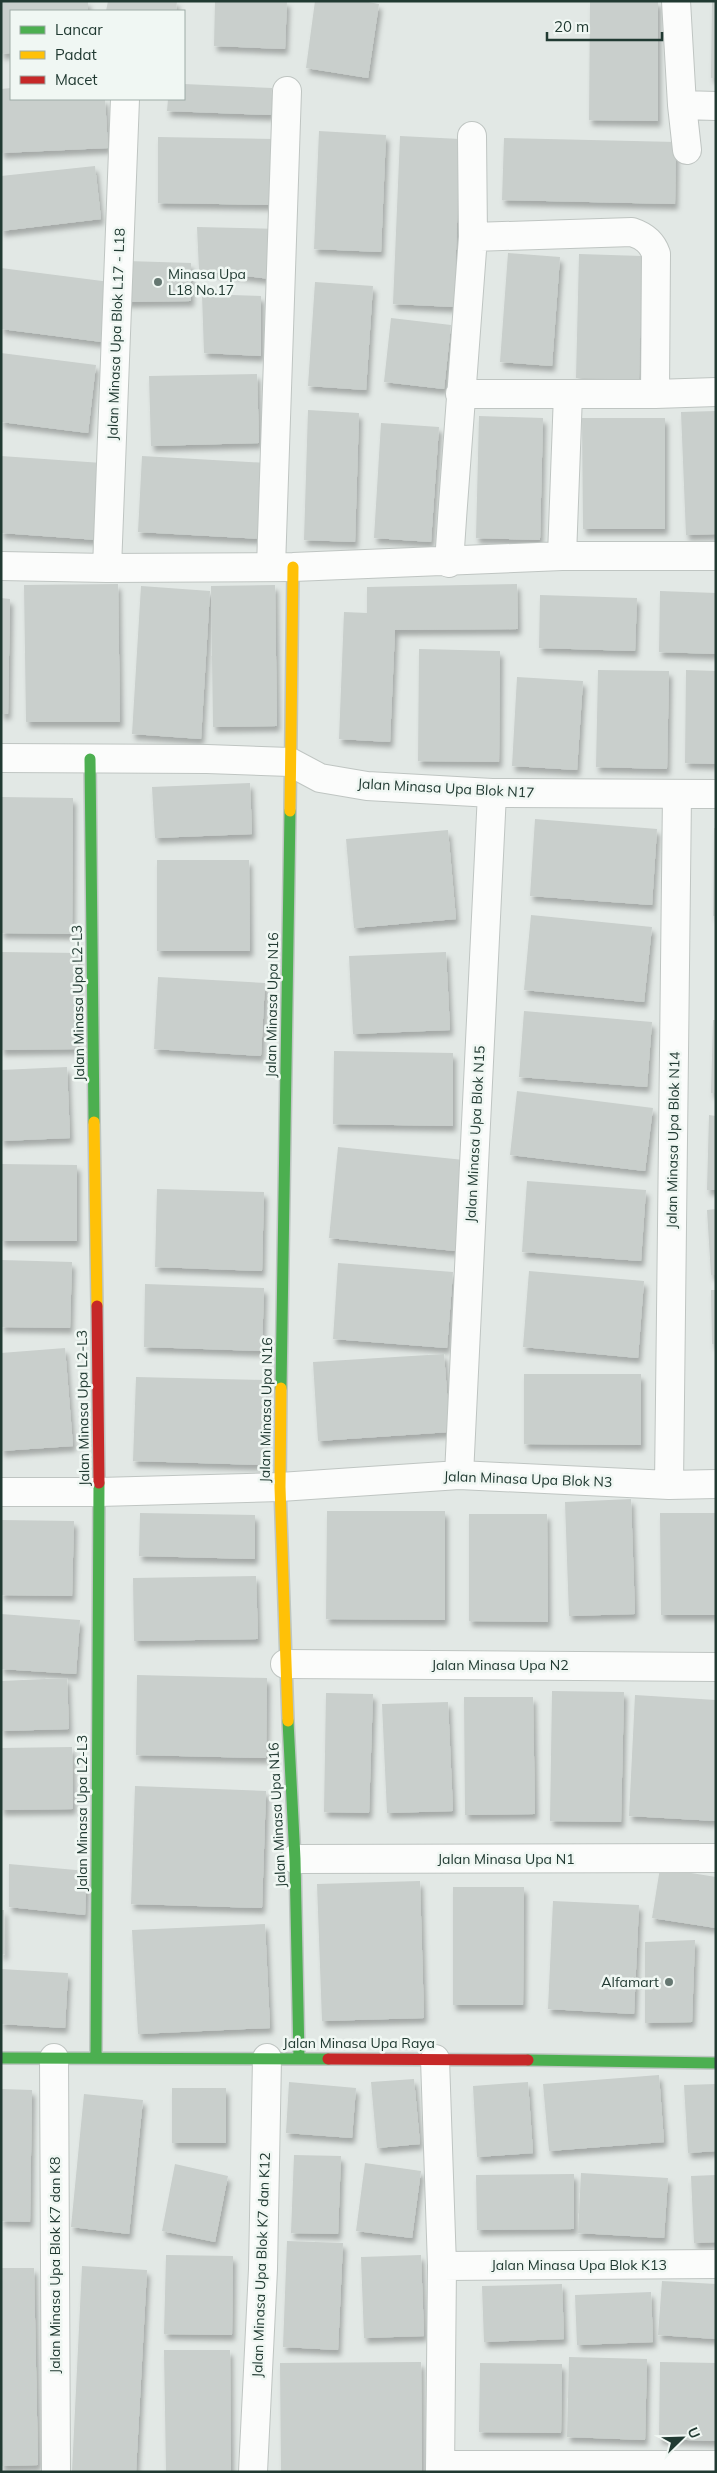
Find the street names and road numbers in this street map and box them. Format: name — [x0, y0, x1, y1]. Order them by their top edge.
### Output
street label: Jalan Minasa Upa Blok L17 - L18 — [103, 228, 129, 440]
street label: Jalan Minasa Upa Blok N17 — [357, 774, 535, 802]
street label: Jalan Minasa Upa L2-L3 — [68, 925, 88, 1081]
street label: Jalan Minasa Upa N16 — [262, 932, 282, 1078]
street label: Jalan Minasa Upa Blok N15 — [461, 1045, 489, 1223]
street label: Jalan Minasa Upa Blok N14 — [662, 1051, 684, 1229]
street label: Jalan Minasa Upa L2-L3 — [73, 1330, 93, 1486]
street label: Jalan Minasa Upa N16 — [256, 1337, 276, 1483]
street label: Jalan Minasa Upa Blok N3 — [443, 1467, 613, 1491]
street label: Jalan Minasa Upa N2 — [431, 1656, 569, 1674]
street label: Jalan Minasa Upa L2-L3 — [73, 1735, 91, 1891]
street label: Jalan Minasa Upa N16 — [264, 1742, 290, 1888]
street label: Jalan Minasa Upa N1 — [437, 1850, 575, 1868]
street label: Jalan Minasa Upa Raya — [283, 2034, 435, 2052]
street label: Jalan Minasa Upa Blok K7 dan K12 — [248, 2152, 274, 2378]
street label: Jalan Minasa Upa Blok K7 dan K8 — [46, 2157, 64, 2373]
street label: Jalan Minasa Upa Blok K13 — [491, 2256, 667, 2274]

